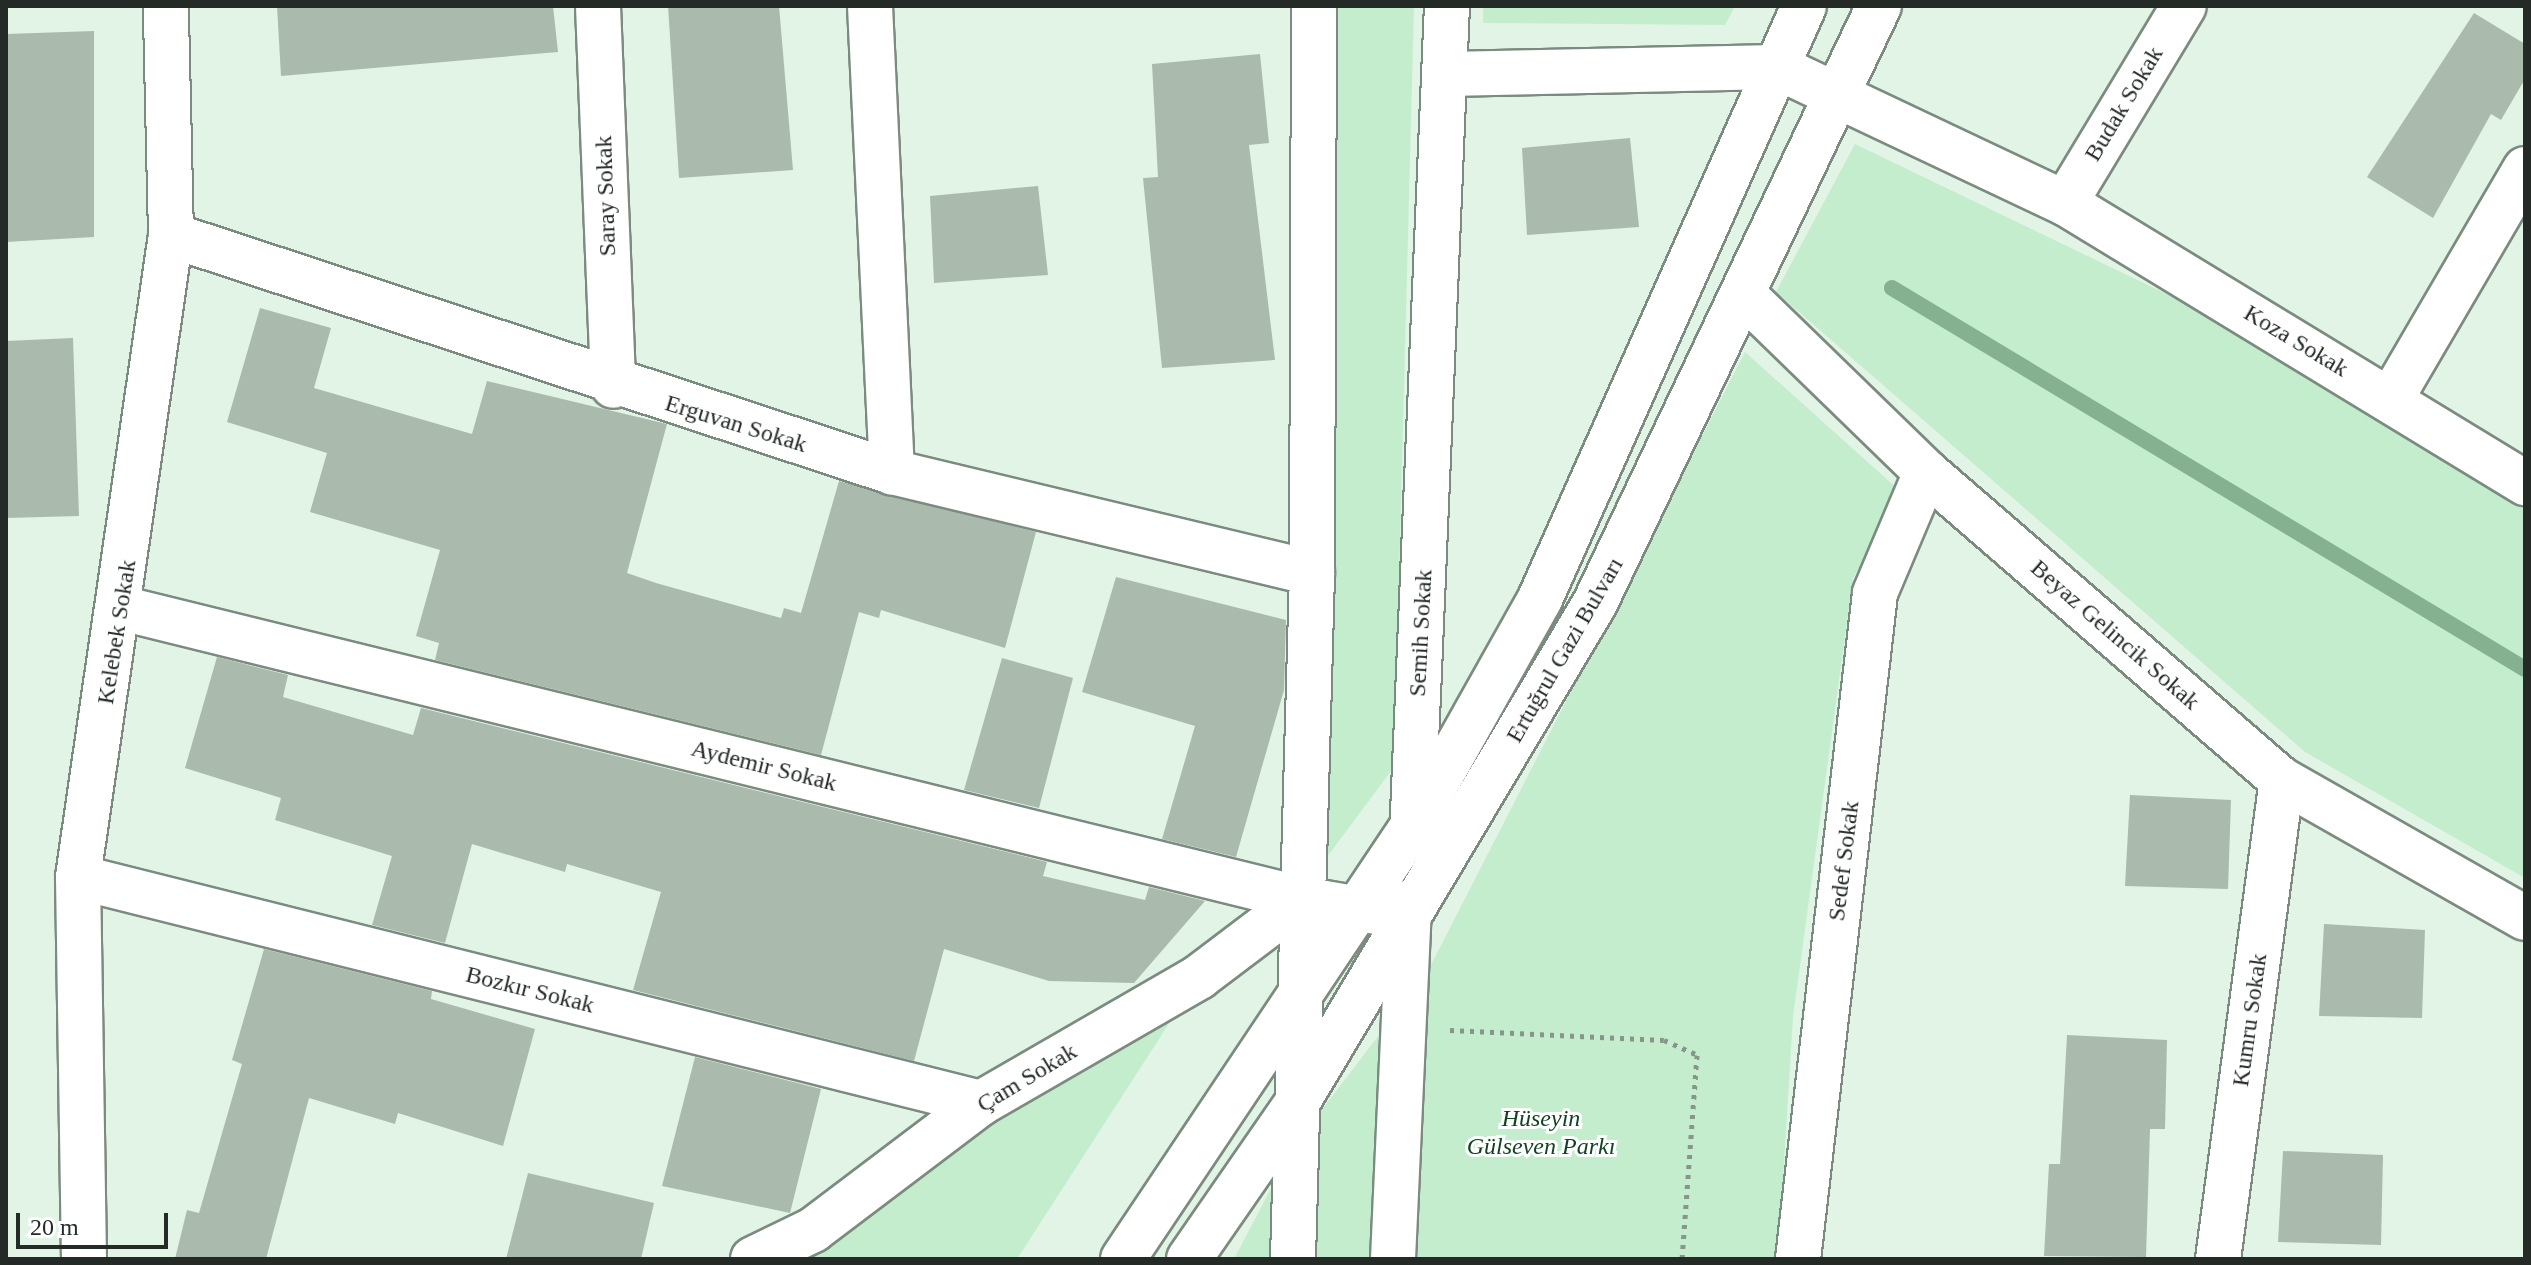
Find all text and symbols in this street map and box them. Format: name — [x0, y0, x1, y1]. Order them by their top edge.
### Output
street label: Budak Sokak — [2079, 41, 2169, 167]
street label: Saray Sokak — [590, 135, 622, 257]
street label: Koza Sokak — [2239, 299, 2353, 383]
street label: Erguvan Sokak — [662, 389, 810, 459]
street label: Ertuğrul Gazi Bulvarı — [1500, 552, 1630, 748]
street label: Beyaz Gelincik Sokak — [2025, 554, 2205, 716]
street label: Kelebek Sokak — [91, 558, 143, 706]
street label: Semih Sokak — [1403, 569, 1439, 697]
street label: Aydemir Sokak — [688, 734, 840, 798]
street label: Sedef Sokak — [1822, 799, 1866, 923]
street label: Kumru Sokak — [2226, 952, 2274, 1088]
street label: Bozkır Sokak — [463, 960, 597, 1020]
street label: Çam Sokak — [972, 1037, 1082, 1119]
park label: Hüseyin Gülseven Parkı — [1467, 1105, 1615, 1161]
scale bar — [20, 1197, 172, 1247]
text: 20 m — [30, 1214, 79, 1240]

